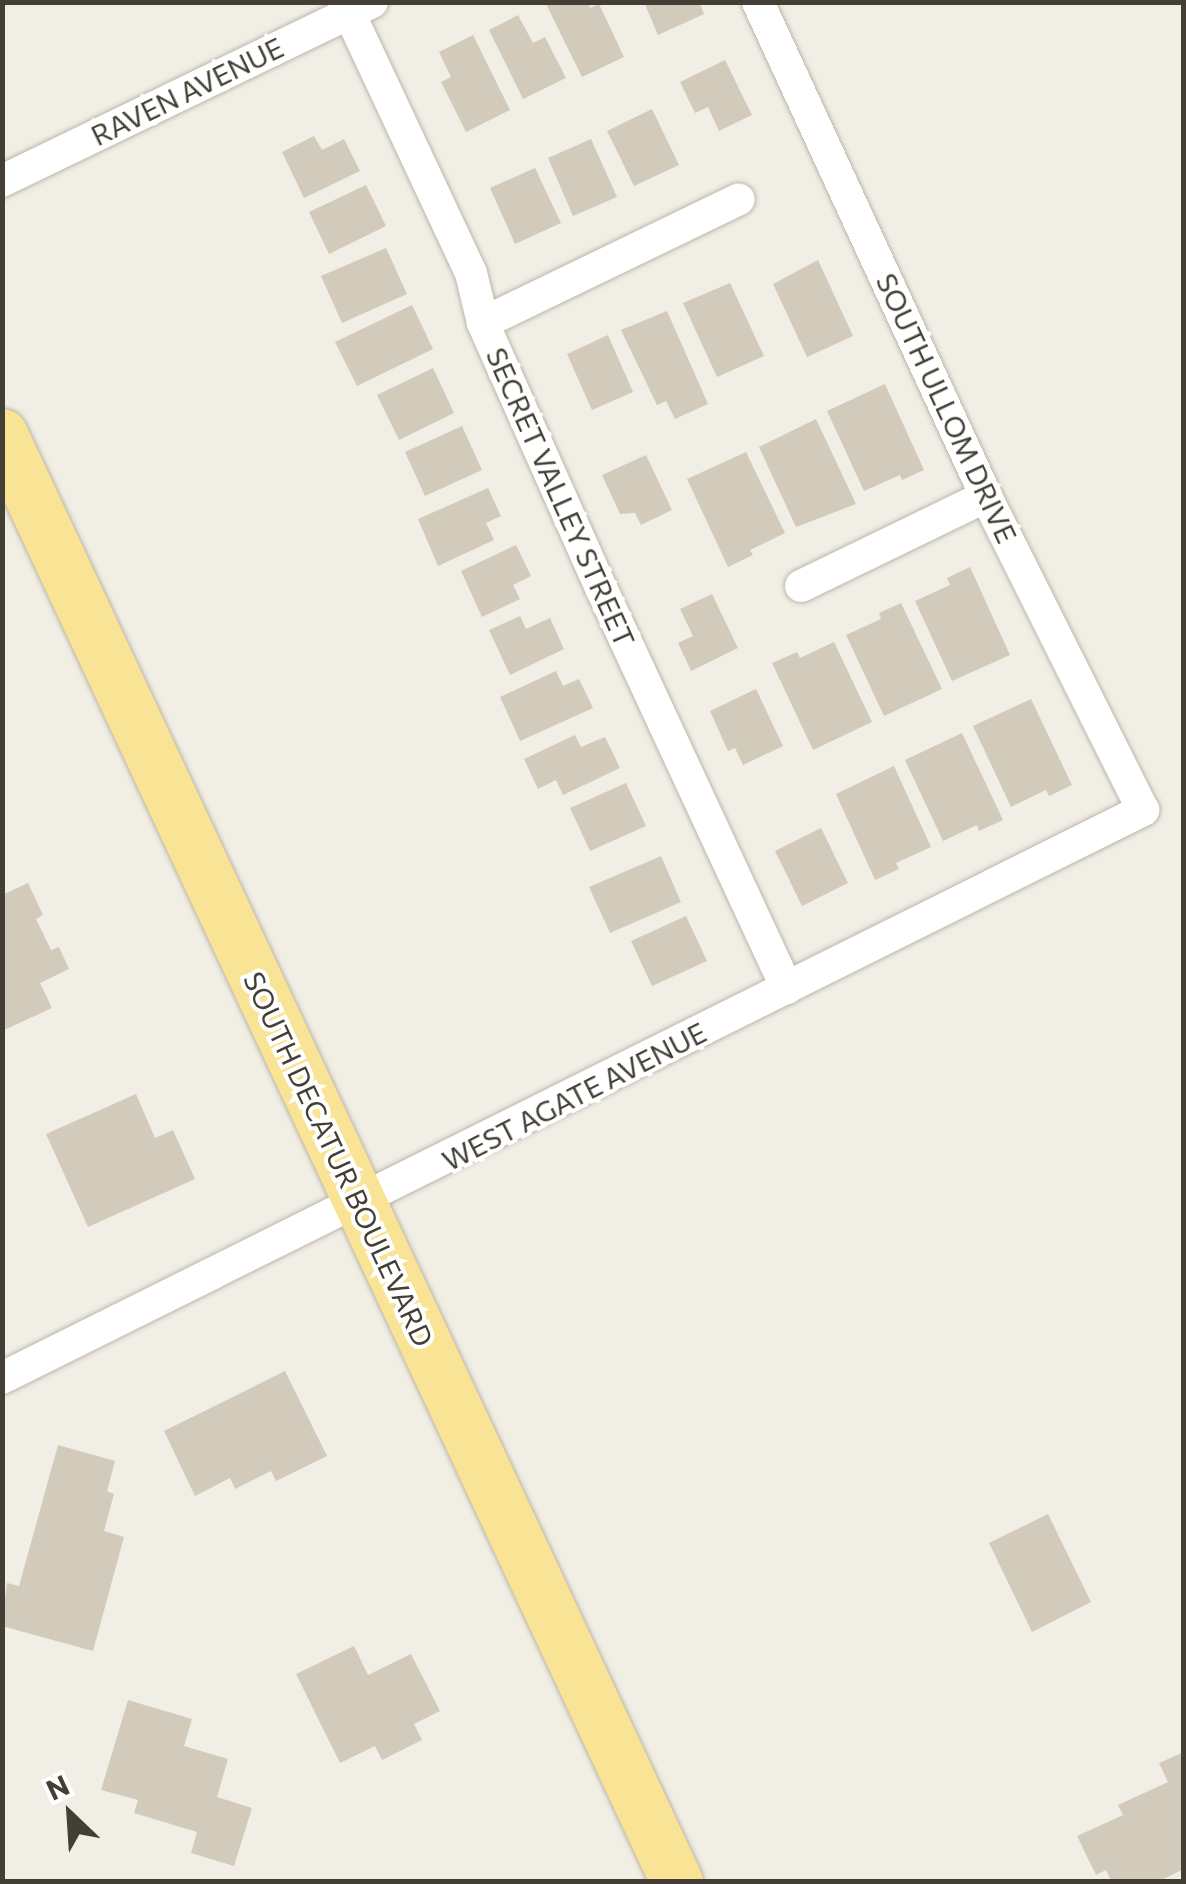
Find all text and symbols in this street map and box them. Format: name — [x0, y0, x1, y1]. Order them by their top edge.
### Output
street label: RAVEN AVENUE — [85, 30, 289, 152]
street label: SOUTH ULLOM DRIVE — [870, 268, 1024, 548]
street label: SECRET VALLEY STREET — [480, 342, 642, 652]
street label: SOUTH DECATUR BOULEVARD — [237, 966, 441, 1352]
street label: WEST AGATE AVENUE — [436, 1015, 712, 1177]
north arrow — [20, 1764, 120, 1864]
text: N — [41, 1767, 74, 1807]

